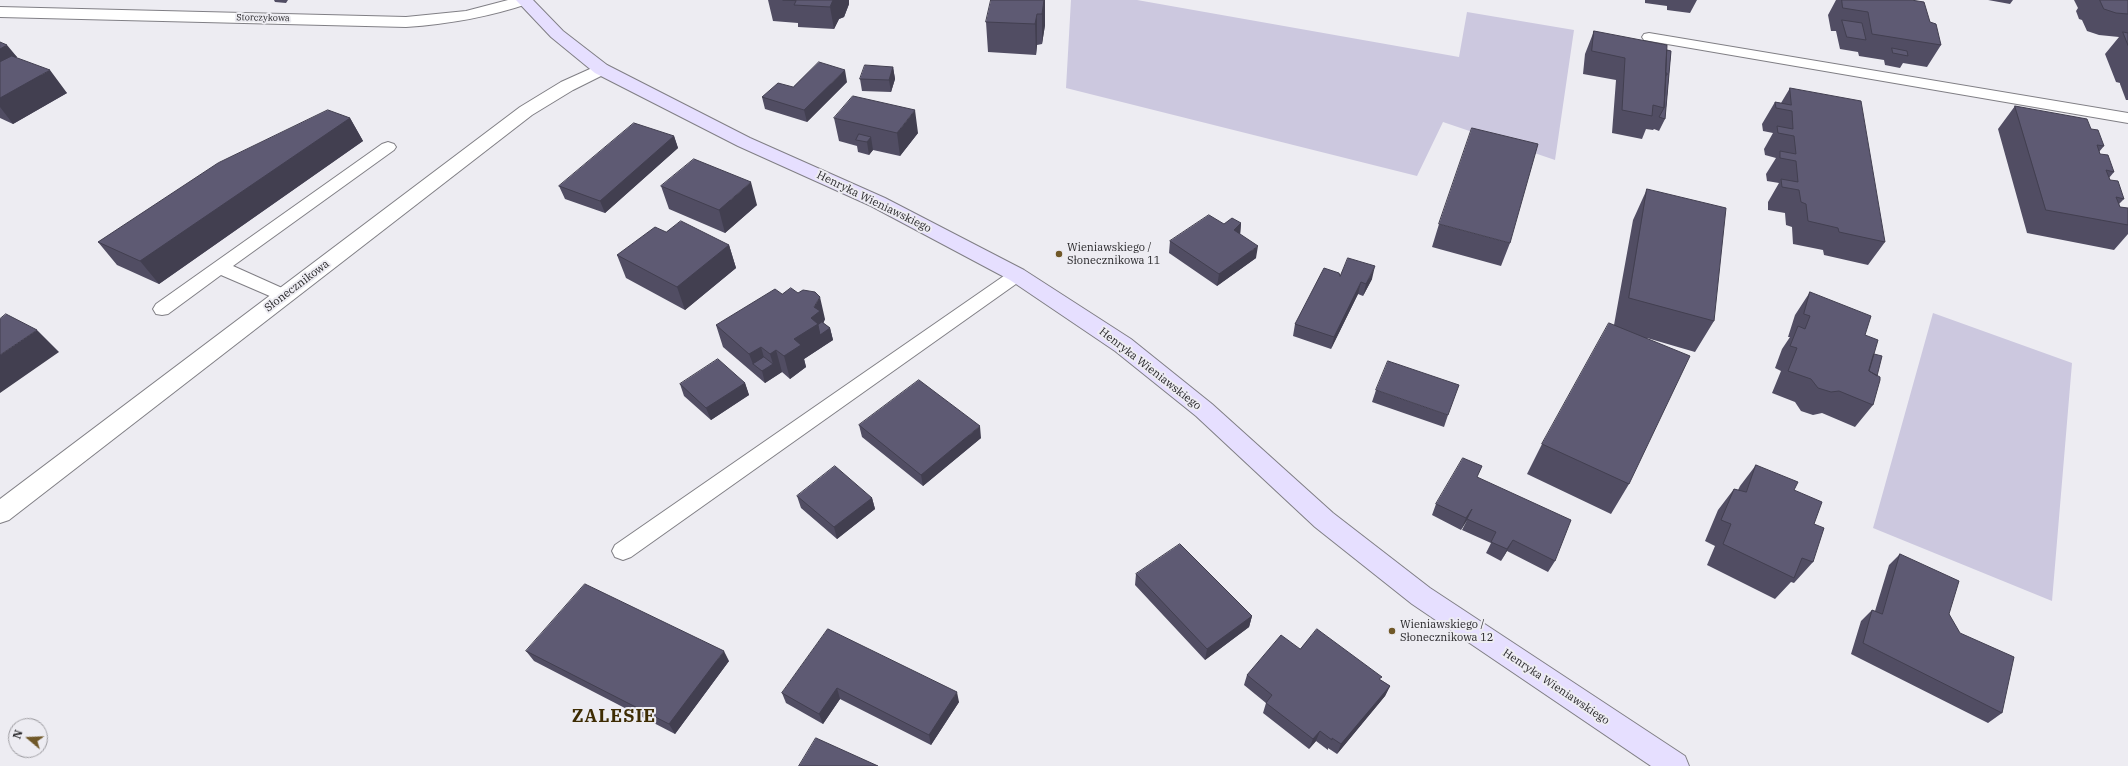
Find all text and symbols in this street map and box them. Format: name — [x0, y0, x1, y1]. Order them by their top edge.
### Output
street label: Storczykowa — [236, 12, 290, 24]
street label: Henryka Wieniawskiego — [815, 169, 933, 235]
place label: Wieniawskiego / Słonecznikowa 11 — [1067, 241, 1160, 267]
marker: Wieniawskiego / Słonecznikowa 11 — [1054, 249, 1064, 259]
street label: Słonecznikowa — [262, 257, 332, 315]
street label: Henryka Wieniawskiego — [1096, 325, 1204, 413]
place label: Wieniawskiego / Słonecznikowa 12 — [1400, 618, 1493, 644]
marker: Wieniawskiego / Słonecznikowa 12 — [1387, 626, 1397, 636]
street label: Henryka Wieniawskiego — [1500, 646, 1612, 728]
district label: ZALESIE — [572, 706, 656, 728]
north arrow — [8, 718, 48, 758]
text: N — [10, 728, 26, 741]

